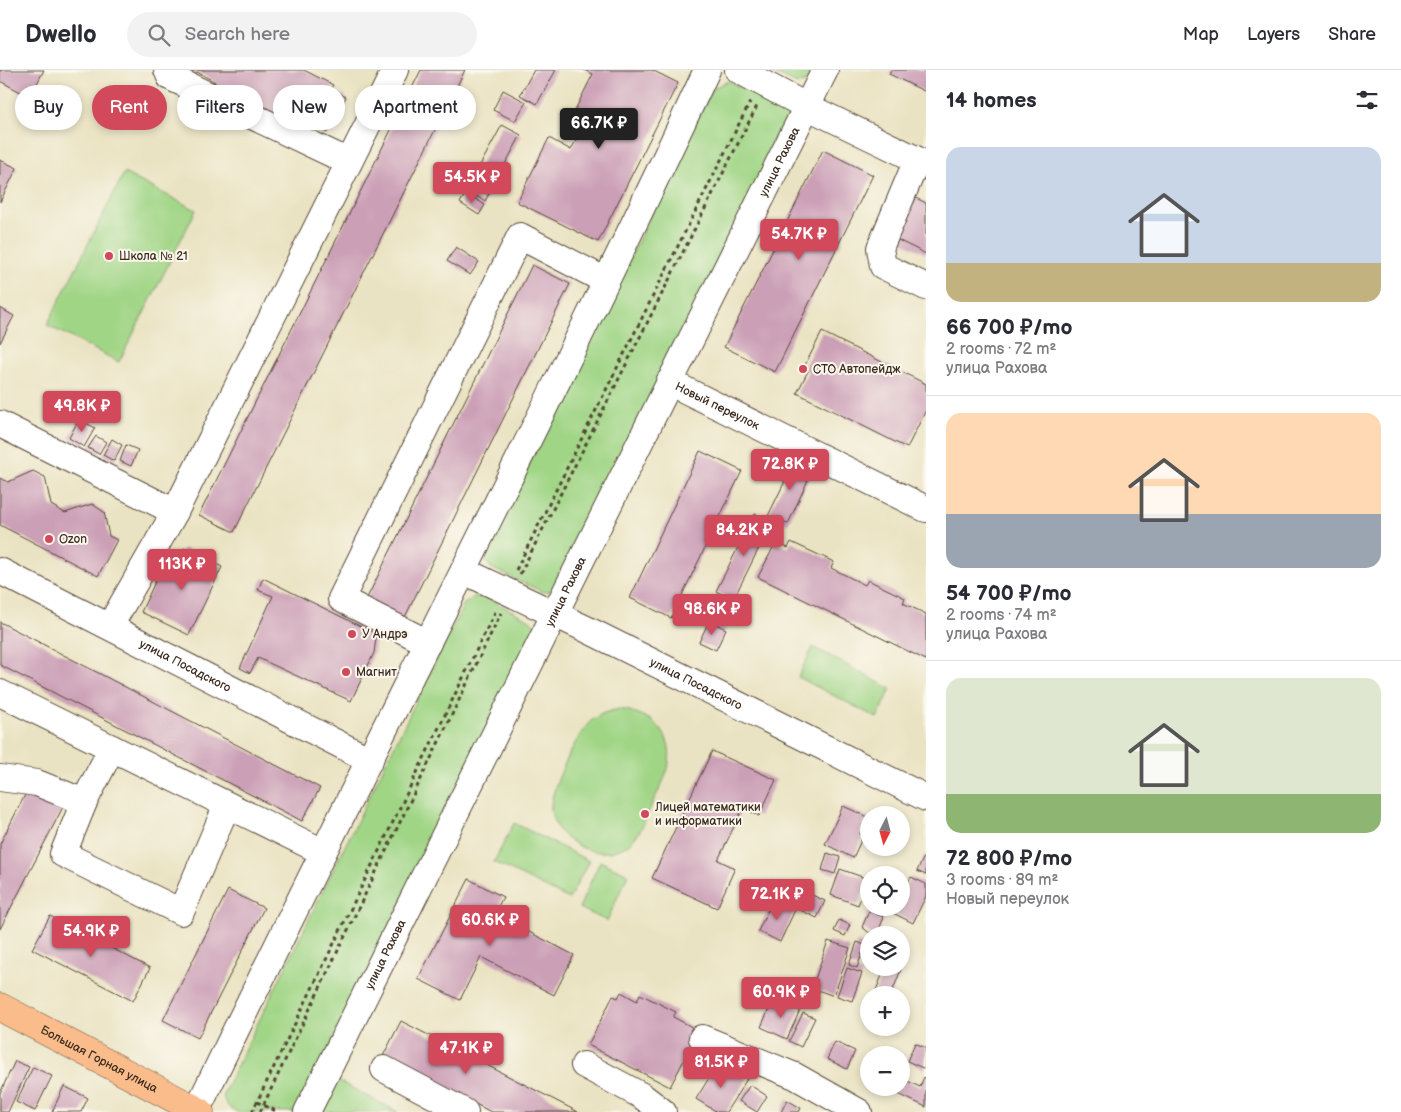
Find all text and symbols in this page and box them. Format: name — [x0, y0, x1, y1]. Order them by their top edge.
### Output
search box — [127, 12, 477, 57]
text: Dwello — [25, 20, 97, 49]
icon: search — [145, 21, 173, 49]
text: Search here — [185, 23, 290, 46]
text: Map — [1183, 24, 1219, 45]
text: Layers — [1247, 24, 1300, 45]
text: Share — [1328, 24, 1376, 45]
chip: Buy — [15, 85, 82, 130]
chip: Rent — [92, 85, 167, 130]
chip: Filters — [177, 85, 263, 130]
chip: New — [273, 85, 345, 130]
chip: Apartment — [355, 85, 476, 130]
icon: filters — [1353, 86, 1381, 114]
text: 14 homes — [946, 88, 1037, 113]
pin: 66.7K ₽ — [553, 108, 645, 150]
text: 66.7K ₽ — [571, 114, 627, 133]
street label: улица Рахова — [756, 125, 803, 200]
pin: 54.5K ₽ — [426, 162, 518, 204]
text: 54.5K ₽ — [444, 168, 500, 187]
icon: home — [1119, 180, 1209, 270]
pin: 54.7K ₽ — [753, 218, 845, 261]
text: 54.7K ₽ — [771, 225, 827, 244]
place label: Школа № 21 — [119, 249, 188, 264]
marker: Школа № 21 — [103, 250, 115, 262]
text: 66 700 ₽/mo — [946, 315, 1072, 340]
text: 2 rooms · 72 m² — [946, 340, 1056, 359]
text: улица Рахова — [946, 359, 1047, 378]
place label: СТО Автопейдж — [813, 362, 901, 377]
marker: СТО Автопейдж — [797, 363, 809, 375]
street label: Новый переулок — [672, 379, 762, 434]
pin: 49.8K ₽ — [36, 390, 128, 433]
text: 49.8K ₽ — [54, 397, 110, 416]
icon: home — [1119, 445, 1209, 535]
pin: 72.8K ₽ — [744, 448, 836, 491]
text: 72.8K ₽ — [762, 455, 818, 474]
pin: 84.2K ₽ — [698, 514, 790, 557]
text: 84.2K ₽ — [716, 521, 772, 540]
place label: Ozon — [59, 532, 87, 547]
marker: Ozon — [43, 533, 55, 545]
pin: 113K ₽ — [141, 548, 223, 591]
text: 113K ₽ — [158, 555, 206, 574]
street label: улица Рахова — [542, 555, 590, 629]
text: 54 700 ₽/mo — [946, 581, 1072, 606]
pin: 98.6K ₽ — [666, 594, 758, 636]
text: 98.6K ₽ — [684, 600, 740, 619]
text: 2 rooms · 74 m² — [946, 606, 1057, 625]
text: улица Рахова — [946, 625, 1047, 644]
place label: У Андрэ — [362, 627, 407, 642]
marker: У Андрэ — [346, 628, 358, 640]
street label: улица Посадского — [137, 636, 233, 696]
street label: улица Посадского — [647, 655, 744, 713]
place label: Магнит — [356, 665, 397, 680]
marker: Магнит — [340, 666, 352, 678]
icon: home — [1119, 710, 1209, 800]
place label: Лицей математики и информатики — [654, 800, 761, 829]
north arrow — [860, 806, 910, 856]
map controls — [860, 806, 910, 1096]
marker: Лицей математики и информатики — [639, 808, 651, 820]
text: 72 800 ₽/mo — [946, 846, 1072, 871]
button: locate — [860, 866, 910, 916]
text: 3 rooms · 89 m² — [946, 871, 1058, 890]
pin: 72.1K ₽ — [731, 878, 823, 921]
text: 72.1K ₽ — [750, 885, 804, 904]
text: Новый переулок — [946, 890, 1069, 909]
pin: 60.6K ₽ — [444, 904, 536, 947]
text: 60.6K ₽ — [461, 911, 519, 930]
pin: 54.9K ₽ — [45, 916, 137, 958]
street label: улица Рахова — [362, 917, 409, 992]
text: 54.9K ₽ — [63, 922, 119, 941]
button: layers — [860, 926, 910, 976]
pin: 60.9K ₽ — [735, 976, 827, 1019]
text: 60.9K ₽ — [752, 983, 810, 1002]
button: + — [860, 986, 910, 1036]
street label: Большая Горная улица — [38, 1023, 160, 1096]
pin: 47.1K ₽ — [420, 1032, 512, 1075]
text: 47.1K ₽ — [439, 1039, 493, 1058]
pin: 81.5K ₽ — [675, 1046, 767, 1089]
button: − — [860, 1046, 910, 1096]
text: 81.5K ₽ — [694, 1053, 748, 1072]

